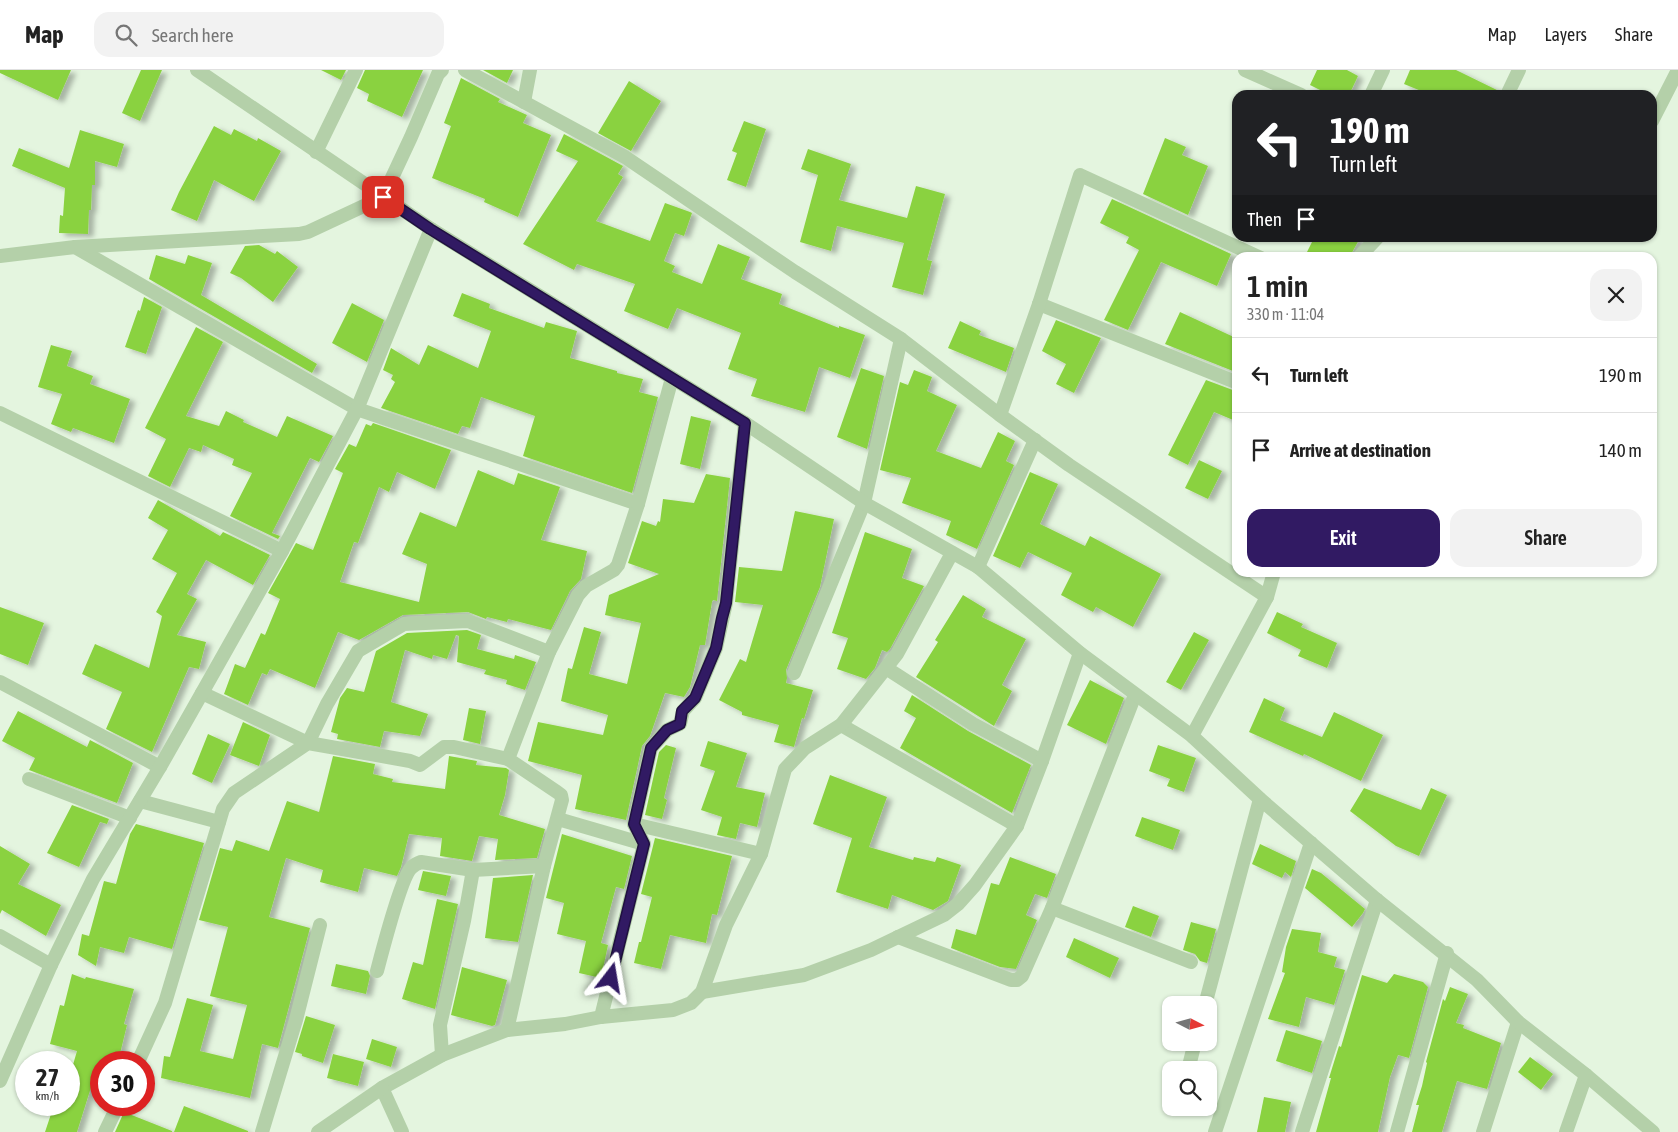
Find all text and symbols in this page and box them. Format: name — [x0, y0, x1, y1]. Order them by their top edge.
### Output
search box — [94, 12, 444, 57]
text: Map — [25, 21, 64, 48]
icon: search — [112, 21, 140, 49]
text: Search here — [152, 24, 234, 46]
text: Map — [1487, 24, 1516, 45]
text: Layers — [1544, 24, 1587, 45]
text: Share — [1615, 24, 1653, 45]
icon: left — [1247, 110, 1312, 175]
text: 190 m — [1330, 110, 1409, 150]
text: Turn left — [1330, 151, 1397, 177]
pin — [362, 176, 404, 218]
icon: arrive — [369, 183, 397, 211]
icon: arrive — [1292, 205, 1320, 233]
text: Then — [1247, 208, 1282, 230]
text: 1 min — [1247, 269, 1308, 303]
button: close — [1590, 269, 1642, 321]
text: 330 m · 11:04 — [1247, 305, 1324, 323]
icon: left — [1247, 361, 1275, 389]
text: Turn left — [1290, 364, 1348, 386]
text: 190 m — [1599, 364, 1642, 386]
icon: arrive — [1247, 436, 1275, 464]
text: Arrive at destination — [1290, 439, 1431, 461]
text: 140 m — [1599, 439, 1642, 461]
button: Exit — [1247, 509, 1440, 567]
button: Share — [1450, 509, 1642, 567]
position arrow — [584, 951, 636, 1003]
north arrow — [1162, 996, 1218, 1051]
map controls — [1162, 996, 1217, 1116]
speed limit sign: 30 — [90, 1051, 155, 1116]
button: search — [1162, 1061, 1217, 1116]
text: 27 — [36, 1063, 59, 1091]
text: km/h — [36, 1089, 59, 1103]

